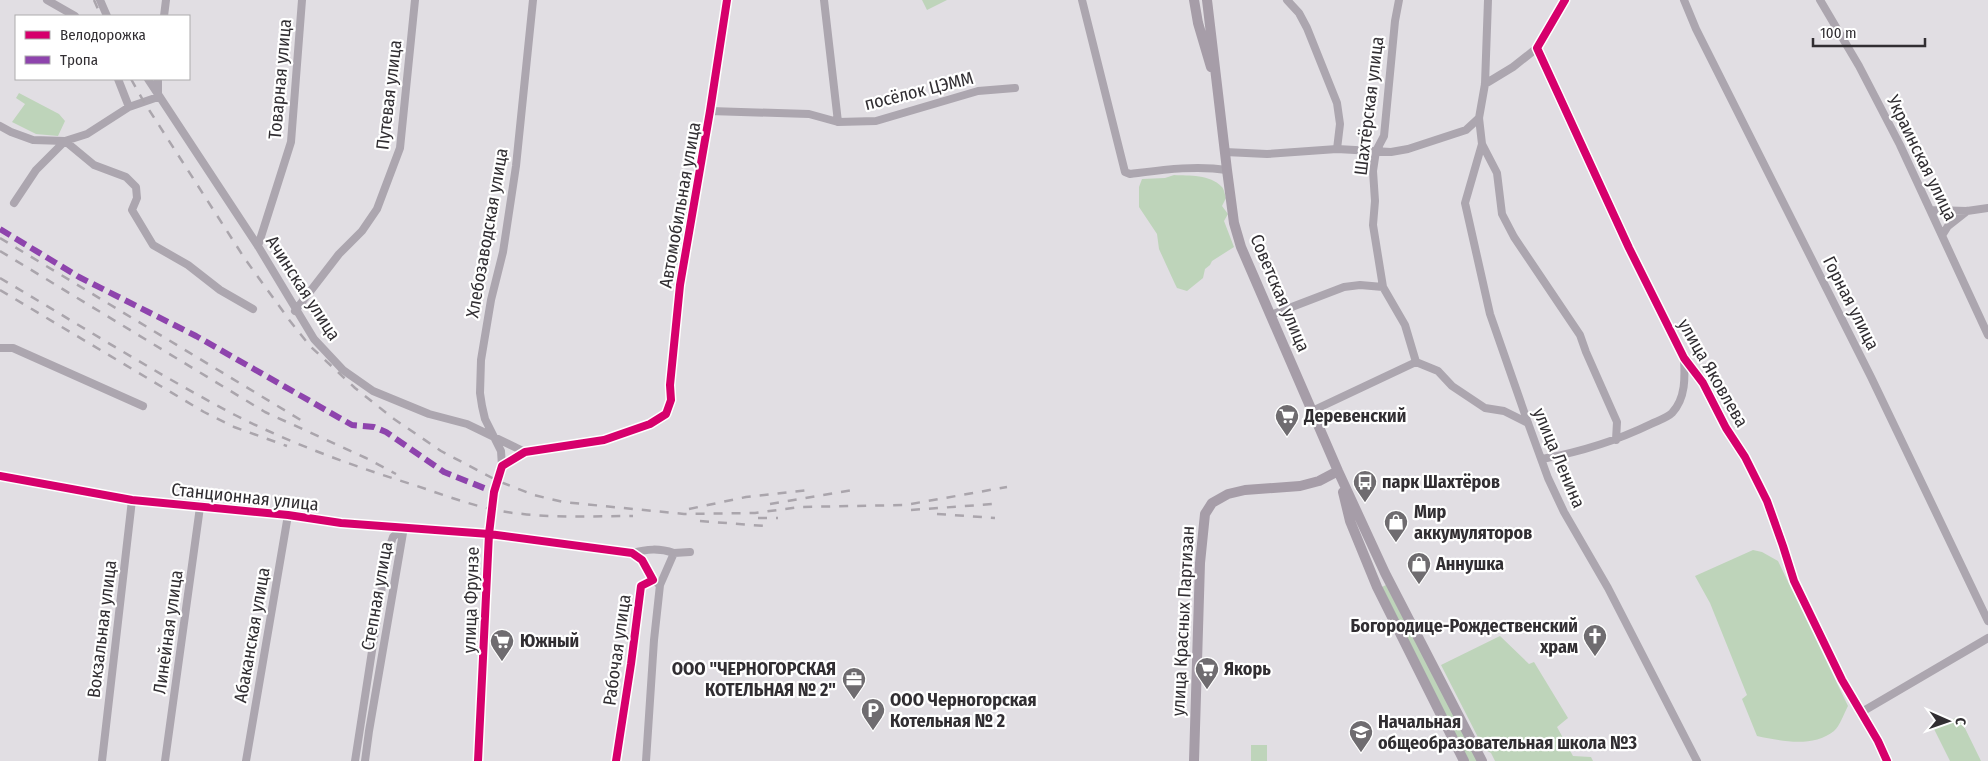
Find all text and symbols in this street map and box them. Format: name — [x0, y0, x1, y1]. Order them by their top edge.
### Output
legend — [15, 15, 190, 80]
scale bar — [1813, 15, 1926, 47]
street label: Товарная улица — [264, 18, 296, 140]
text: 100 m — [1820, 24, 1857, 42]
text: Велодорожка — [60, 26, 146, 44]
street label: Шахтёрская улица — [1350, 35, 1388, 177]
street label: Путевая улица — [371, 39, 407, 151]
text: Тропа — [60, 51, 98, 69]
street label: посёлок ЦЭММ — [862, 67, 976, 115]
street label: Украинская улица — [1882, 91, 1962, 225]
street label: Автомобильная улица — [655, 120, 705, 290]
street label: Хлебозаводская улица — [461, 146, 513, 320]
street label: Ачинская улица — [261, 231, 345, 345]
street label: Советская улица — [1245, 231, 1315, 355]
street label: Горная улица — [1818, 252, 1884, 354]
street label: улица Яковлева — [1673, 315, 1753, 431]
supermarket icon: Деревенский — [1274, 403, 1300, 437]
place label: Деревенский — [1303, 405, 1406, 427]
street label: улица Ленина — [1528, 405, 1590, 511]
bus stop icon: парк Шахтёров — [1352, 469, 1378, 503]
place label: парк Шахтёров — [1382, 471, 1500, 493]
street label: Станционная улица — [170, 478, 320, 516]
place label: Мир аккумуляторов — [1414, 501, 1532, 544]
shop icon: Мир аккумуляторов — [1383, 509, 1409, 543]
street label: улица Красных Партизан — [1167, 525, 1199, 717]
street label: Степная улица — [357, 540, 397, 652]
street label: улица Фрунзе — [458, 546, 484, 654]
shop icon: Аннушка — [1406, 551, 1432, 585]
place label: Аннушка — [1435, 553, 1504, 575]
street label: Вокзальная улица — [83, 559, 121, 699]
street label: Абаканская улица — [229, 565, 275, 704]
street label: Линейная улица — [148, 568, 188, 695]
street label: Рабочая улица — [598, 593, 636, 707]
place label: Богородице-Рождественский храм — [1351, 615, 1578, 658]
church icon: Богородице-Рождественский храм — [1582, 623, 1608, 657]
supermarket icon: Южный — [489, 628, 515, 662]
place label: Южный — [520, 630, 579, 652]
supermarket icon: Якорь — [1194, 656, 1220, 690]
place label: ООО "ЧЕРНОГОРСКАЯ КОТЕЛЬНАЯ № 2" — [672, 658, 836, 701]
place label: Якорь — [1224, 658, 1271, 680]
office icon: ООО "ЧЕРНОГОРСКАЯ КОТЕЛЬНАЯ № 2" — [841, 666, 867, 700]
place label: ООО Черногорская Котельная № 2 — [890, 689, 1037, 732]
north arrow — [1923, 696, 1973, 746]
parking icon: ООО Черногорская Котельная № 2 — [860, 697, 886, 731]
place label: Начальная общеобразовательная школа №3 — [1378, 711, 1637, 754]
text: С — [1952, 717, 1969, 726]
school or university icon: Начальная общеобразовательная школа №3 — [1348, 719, 1374, 753]

